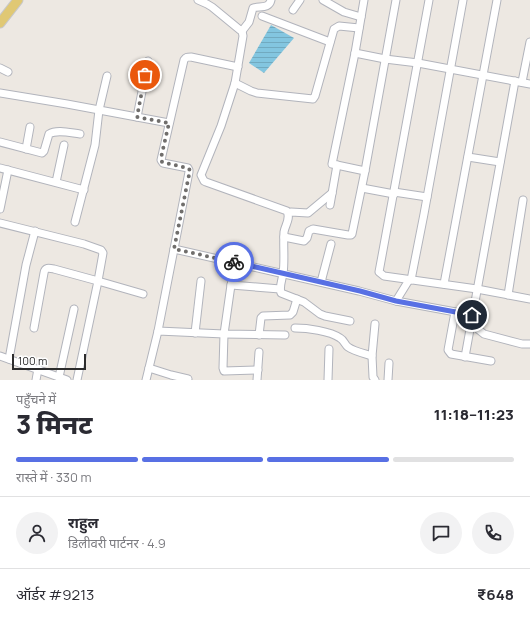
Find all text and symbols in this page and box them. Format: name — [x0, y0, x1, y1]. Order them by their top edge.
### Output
pin — [128, 58, 162, 92]
icon: bag — [134, 64, 156, 86]
courier — [214, 242, 254, 282]
icon: bike — [223, 251, 245, 273]
pin — [455, 298, 489, 332]
icon: home — [461, 304, 483, 326]
scale bar — [12, 352, 86, 371]
text: 100 m — [18, 353, 47, 368]
text: पहुँचने में — [16, 390, 56, 408]
text: 11:18–11:23 — [434, 404, 514, 425]
text: 3 मिनट — [16, 406, 93, 442]
text: रास्ते में · 330 m — [16, 468, 92, 486]
button: person — [16, 512, 58, 554]
text: राहुल — [68, 512, 99, 533]
button: chat — [420, 512, 462, 554]
button: phone — [472, 512, 514, 554]
text: डिलीवरी पार्टनर · 4.9 — [68, 534, 166, 552]
text: ऑर्डर #9213 — [16, 584, 94, 605]
text: ₹648 — [477, 584, 514, 605]

